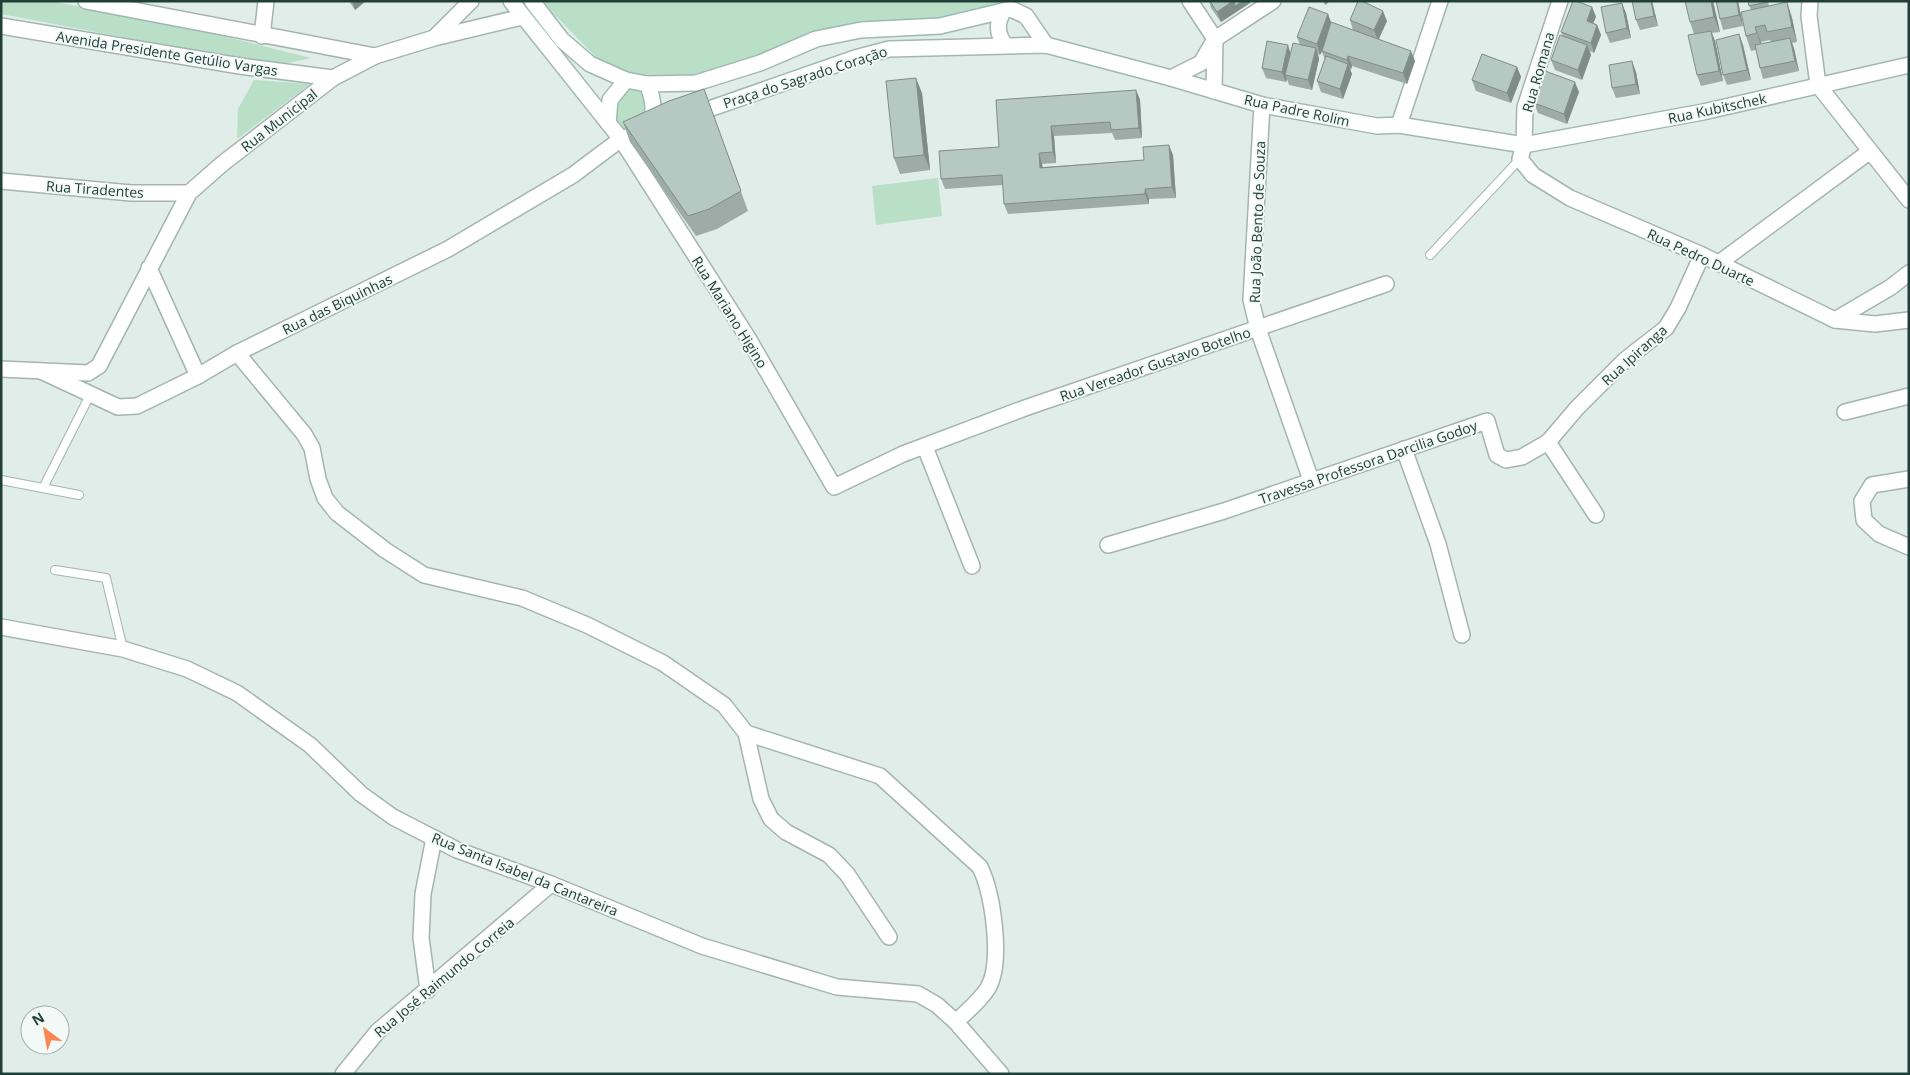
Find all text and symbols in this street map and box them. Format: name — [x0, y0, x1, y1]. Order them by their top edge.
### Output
street label: Avenida Presidente Getúlio Vargas — [55, 26, 280, 80]
street label: Rua Romana — [1517, 30, 1559, 114]
street label: Praça do Sagrado Coração — [721, 41, 889, 113]
street label: Rua Municipal — [237, 84, 321, 156]
street label: Rua Kubitschek — [1666, 88, 1769, 128]
street label: Rua Padre Rolim — [1242, 90, 1352, 130]
street label: Rua João Bento de Souza — [1245, 141, 1269, 303]
street label: Rua Tiradentes — [45, 176, 145, 202]
street label: Rua Pedro Duarte — [1644, 224, 1758, 290]
street label: Rua Mariano Higino — [688, 252, 772, 372]
street label: Rua das Biquinhas — [279, 269, 395, 339]
street label: Rua Ipiranga — [1597, 320, 1671, 390]
street label: Rua Vereador Gustavo Botelho — [1057, 322, 1253, 406]
street label: Travessa Professora Darcilia Godoy — [1256, 415, 1481, 508]
street label: Rua Santa Isabel da Cantareira — [429, 828, 621, 920]
street label: Rua José Raimundo Correia — [370, 913, 518, 1041]
north arrow — [20, 1005, 70, 1055]
text: N — [28, 1007, 48, 1030]

